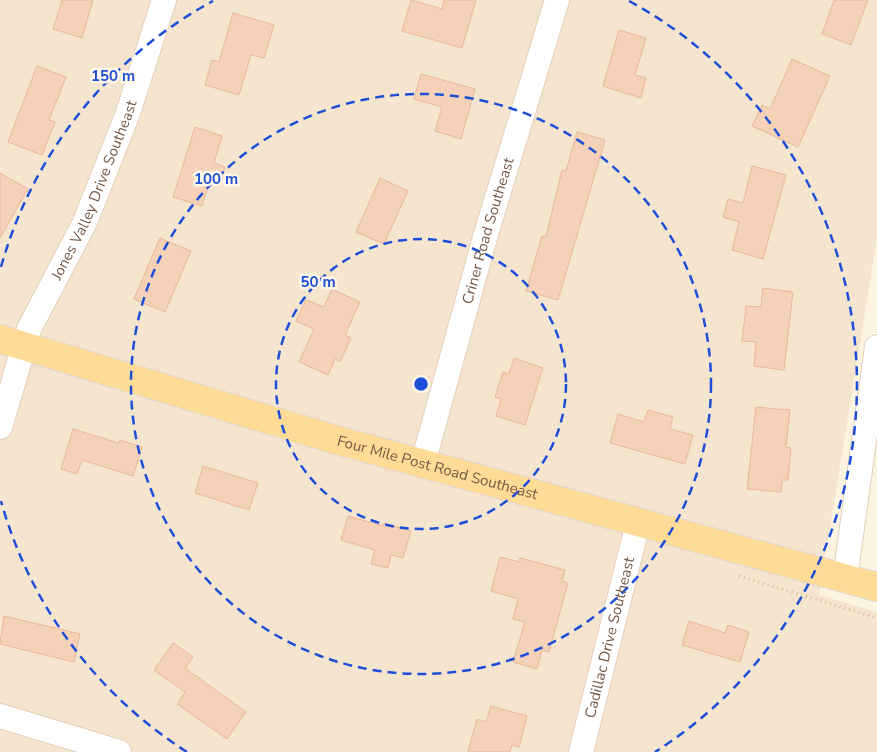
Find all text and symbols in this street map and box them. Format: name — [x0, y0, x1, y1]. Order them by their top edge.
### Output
text: 150 m — [91, 66, 135, 86]
street label: Jones Valley Drive Southeast — [46, 97, 142, 284]
street label: Criner Road Southeast — [457, 154, 519, 306]
text: 100 m — [194, 169, 238, 189]
text: 50 m — [300, 272, 336, 292]
centre of rings — [412, 375, 430, 393]
street label: Four Mile Post Road Southeast — [335, 431, 541, 505]
street label: Cadillac Drive Southeast — [580, 554, 639, 720]

